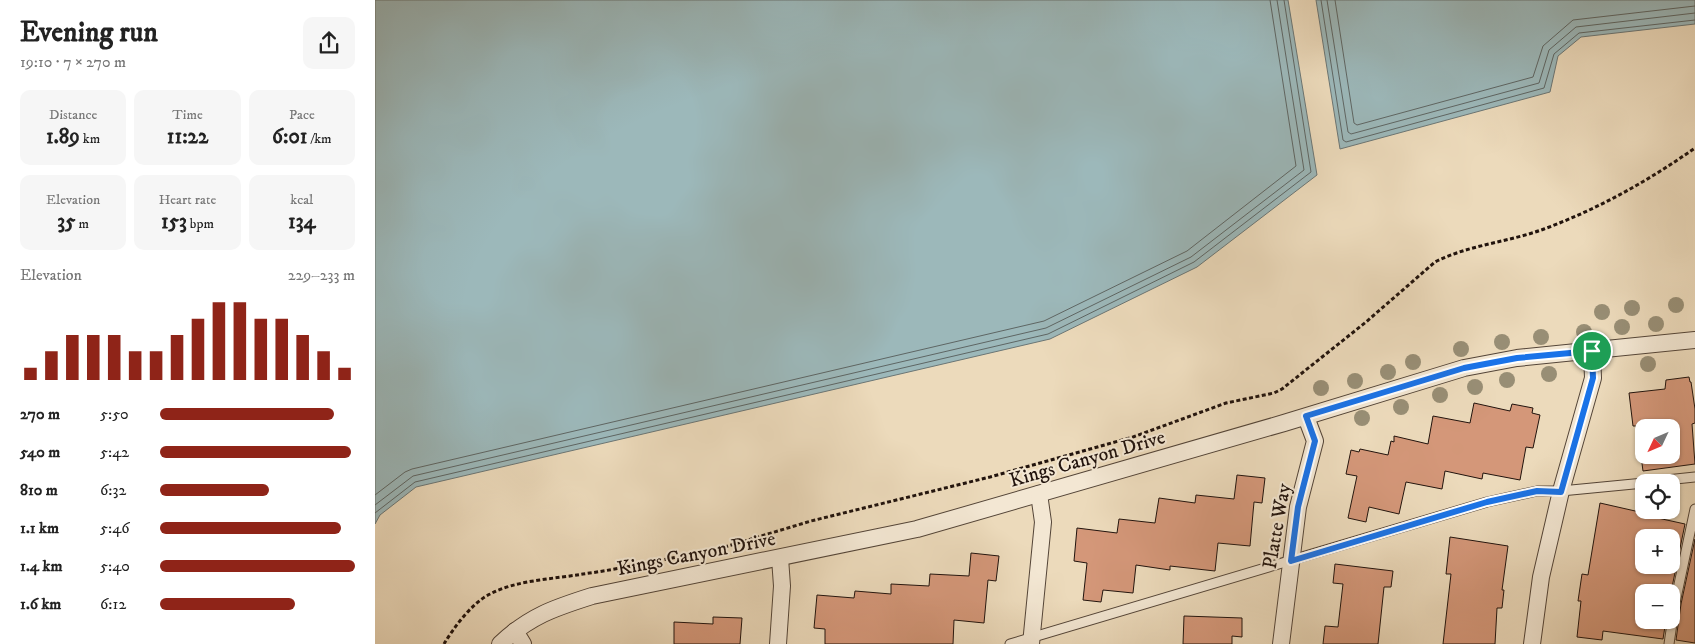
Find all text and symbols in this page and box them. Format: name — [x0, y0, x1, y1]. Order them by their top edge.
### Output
text: Evening run — [20, 15, 158, 50]
button: share — [303, 17, 355, 69]
text: 19:10 · 7 × 270 m — [20, 52, 126, 72]
text: Distance — [49, 106, 97, 124]
text: Time — [172, 106, 203, 124]
text: Pace — [289, 106, 315, 124]
text: 1.89 — [46, 124, 80, 150]
text: 11:22 — [167, 124, 208, 150]
text: 6:01 — [272, 124, 307, 150]
text: km — [80, 130, 100, 148]
text: /km — [307, 130, 332, 148]
text: Elevation — [46, 191, 100, 209]
text: Heart rate — [159, 191, 216, 209]
text: kcal — [290, 191, 313, 209]
text: 35 — [57, 209, 76, 235]
text: 153 — [161, 209, 187, 235]
text: 134 — [288, 209, 316, 235]
text: m — [76, 215, 89, 233]
text: bpm — [187, 215, 214, 233]
text: Elevation — [20, 265, 82, 285]
text: 229–233 m — [288, 265, 355, 285]
pin — [1571, 330, 1613, 372]
icon: arrive — [1578, 337, 1606, 365]
text: 270 m — [20, 404, 60, 424]
text: 5:50 — [100, 404, 129, 424]
north arrow — [1635, 419, 1680, 464]
map controls — [1635, 419, 1680, 629]
street label: Kings Canyon Drive — [1007, 425, 1168, 494]
text: 540 m — [20, 442, 60, 462]
text: 5:42 — [100, 442, 129, 462]
button: locate — [1635, 474, 1680, 519]
text: 810 m — [20, 480, 58, 500]
text: 6:32 — [100, 480, 126, 500]
street label: Platte Way — [1258, 481, 1297, 571]
text: 1.1 km — [20, 518, 59, 538]
text: 5:46 — [100, 518, 130, 538]
street label: Kings Canyon Drive — [615, 527, 778, 582]
button: + — [1635, 529, 1680, 574]
text: 1.4 km — [20, 556, 62, 576]
text: 5:40 — [100, 556, 130, 576]
button: − — [1635, 584, 1680, 629]
text: 1.6 km — [20, 594, 61, 614]
text: 6:12 — [100, 594, 126, 614]

